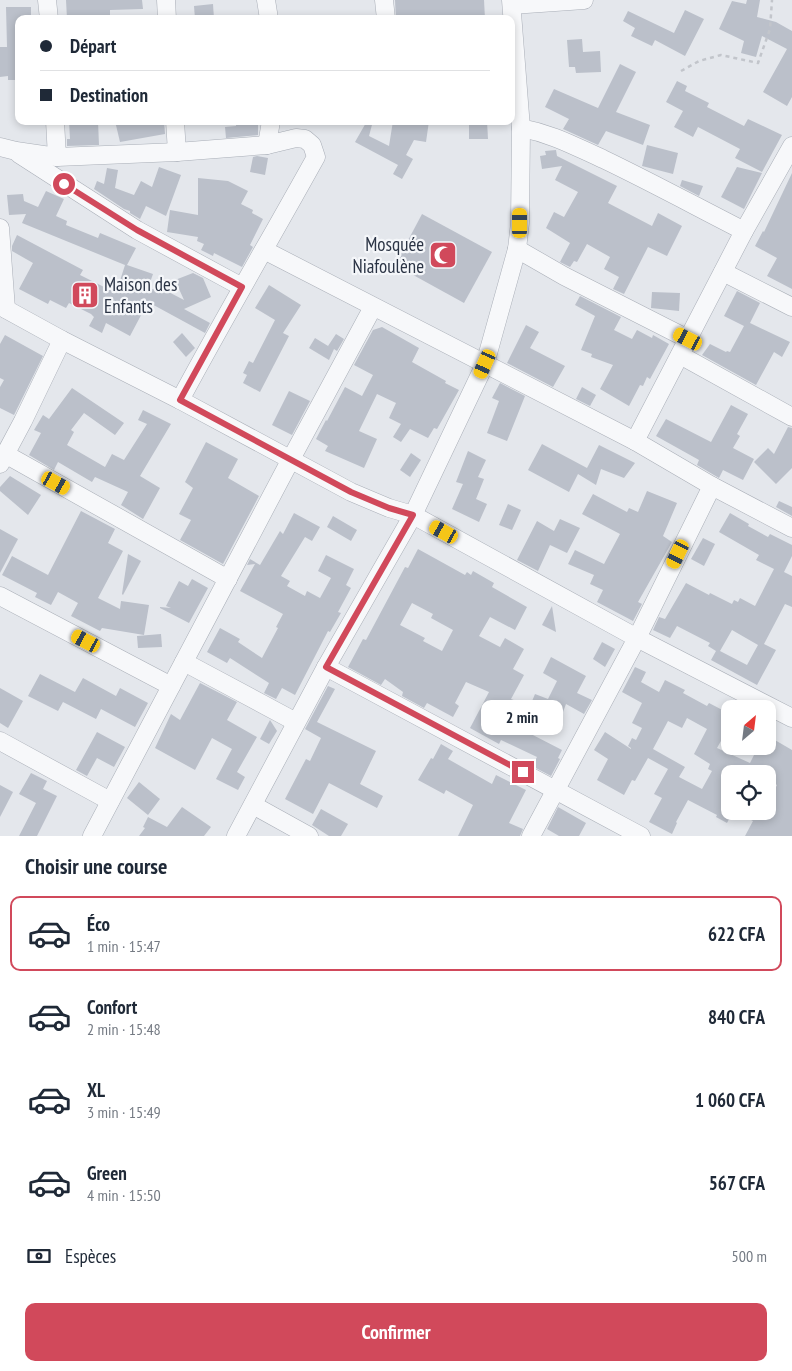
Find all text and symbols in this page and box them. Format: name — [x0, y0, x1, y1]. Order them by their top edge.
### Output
text: Départ — [70, 34, 116, 58]
text: Destination — [70, 83, 148, 107]
route start — [53, 173, 75, 195]
car — [512, 208, 527, 238]
place label: Mosquée Niafoulène — [352, 232, 424, 278]
mosque icon: Mosquée Niafoulène — [428, 240, 458, 270]
place label: Maison des Enfants — [104, 272, 177, 318]
building icon: Maison des Enfants — [70, 280, 100, 310]
car — [671, 326, 704, 352]
car — [472, 347, 497, 381]
car — [39, 469, 72, 497]
car — [427, 518, 460, 546]
car — [664, 537, 691, 571]
car — [69, 627, 102, 655]
callout: 2 min — [482, 700, 564, 734]
north arrow — [721, 700, 776, 755]
map controls — [721, 700, 776, 820]
text: 2 min — [506, 707, 538, 727]
route end — [512, 761, 534, 783]
button: locate — [721, 765, 776, 820]
text: Choisir une course — [25, 852, 167, 880]
icon: car — [27, 911, 72, 956]
text: Éco — [87, 912, 110, 936]
text: 622 CFA — [708, 922, 765, 946]
text: 1 min · 15:47 — [87, 936, 161, 956]
icon: car — [27, 994, 72, 1039]
text: Confort — [87, 995, 137, 1019]
text: 840 CFA — [708, 1005, 765, 1029]
text: 2 min · 15:48 — [87, 1019, 161, 1039]
icon: car — [27, 1077, 72, 1122]
text: XL — [87, 1078, 105, 1102]
text: 1 060 CFA — [695, 1088, 765, 1112]
text: 3 min · 15:49 — [87, 1102, 161, 1122]
icon: car — [27, 1160, 72, 1205]
text: Green — [87, 1161, 127, 1185]
text: 567 CFA — [709, 1171, 765, 1195]
text: 4 min · 15:50 — [87, 1185, 161, 1205]
icon: cash — [25, 1242, 53, 1270]
text: Espèces — [65, 1244, 116, 1268]
text: 500 m — [732, 1246, 767, 1266]
button: Confirmer — [25, 1303, 767, 1361]

